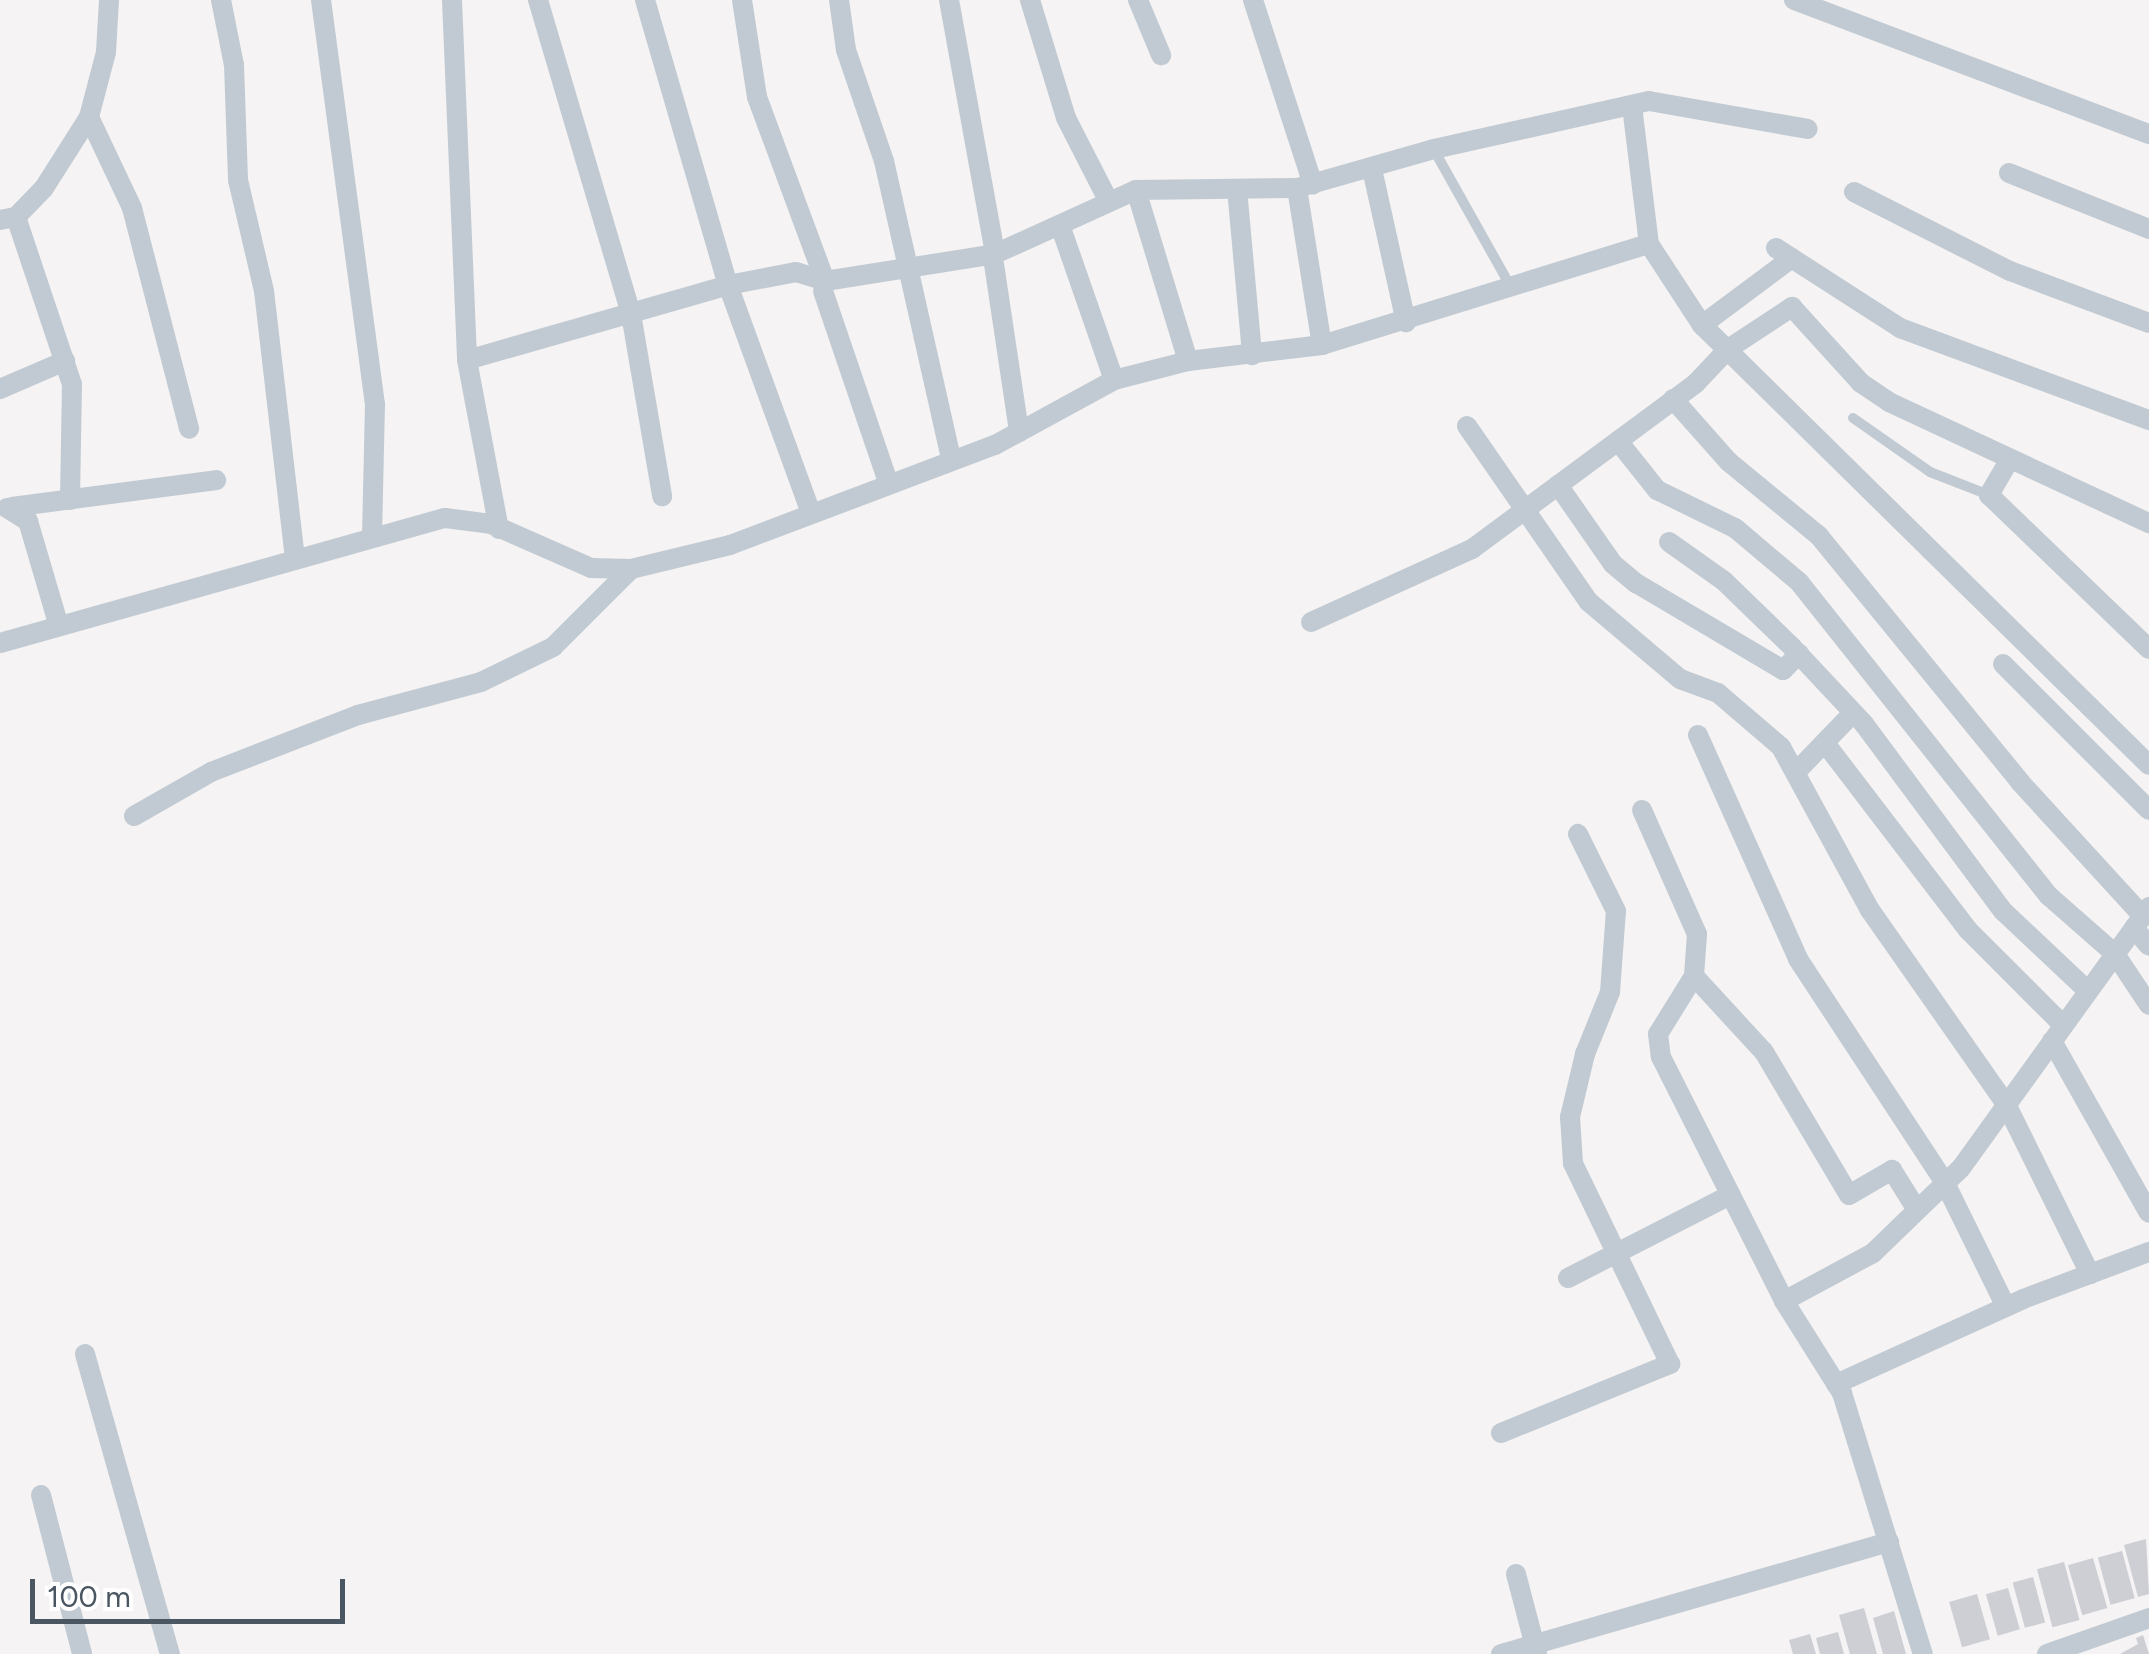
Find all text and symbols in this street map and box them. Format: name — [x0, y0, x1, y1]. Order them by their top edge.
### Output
scale bar — [35, 1559, 350, 1621]
text: 100 m — [47, 1578, 131, 1615]

